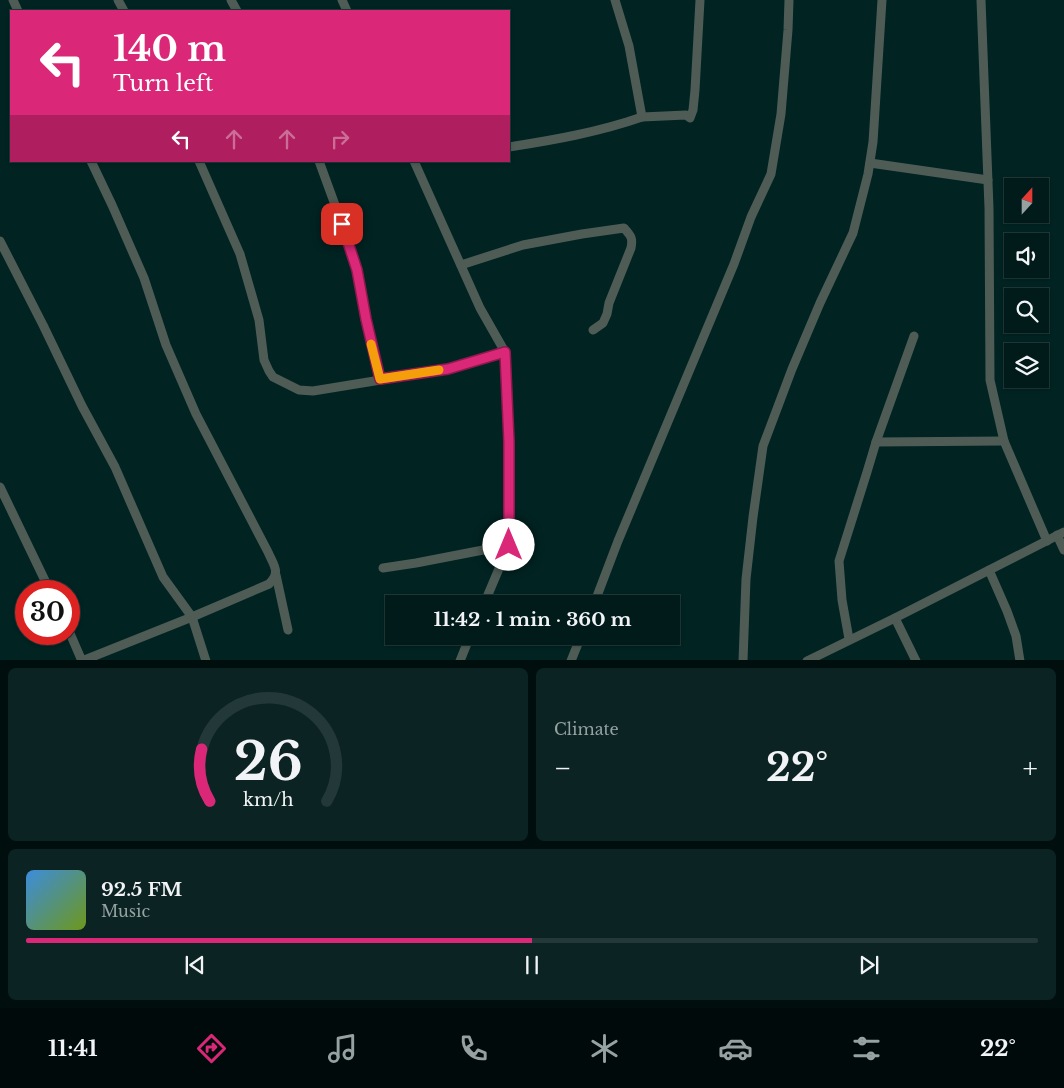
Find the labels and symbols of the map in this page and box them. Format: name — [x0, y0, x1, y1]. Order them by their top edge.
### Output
north arrow — [1004, 178, 1049, 222]
pin — [321, 203, 363, 245]
position arrow — [482, 518, 534, 570]
speed limit sign: 30 — [15, 580, 80, 645]

